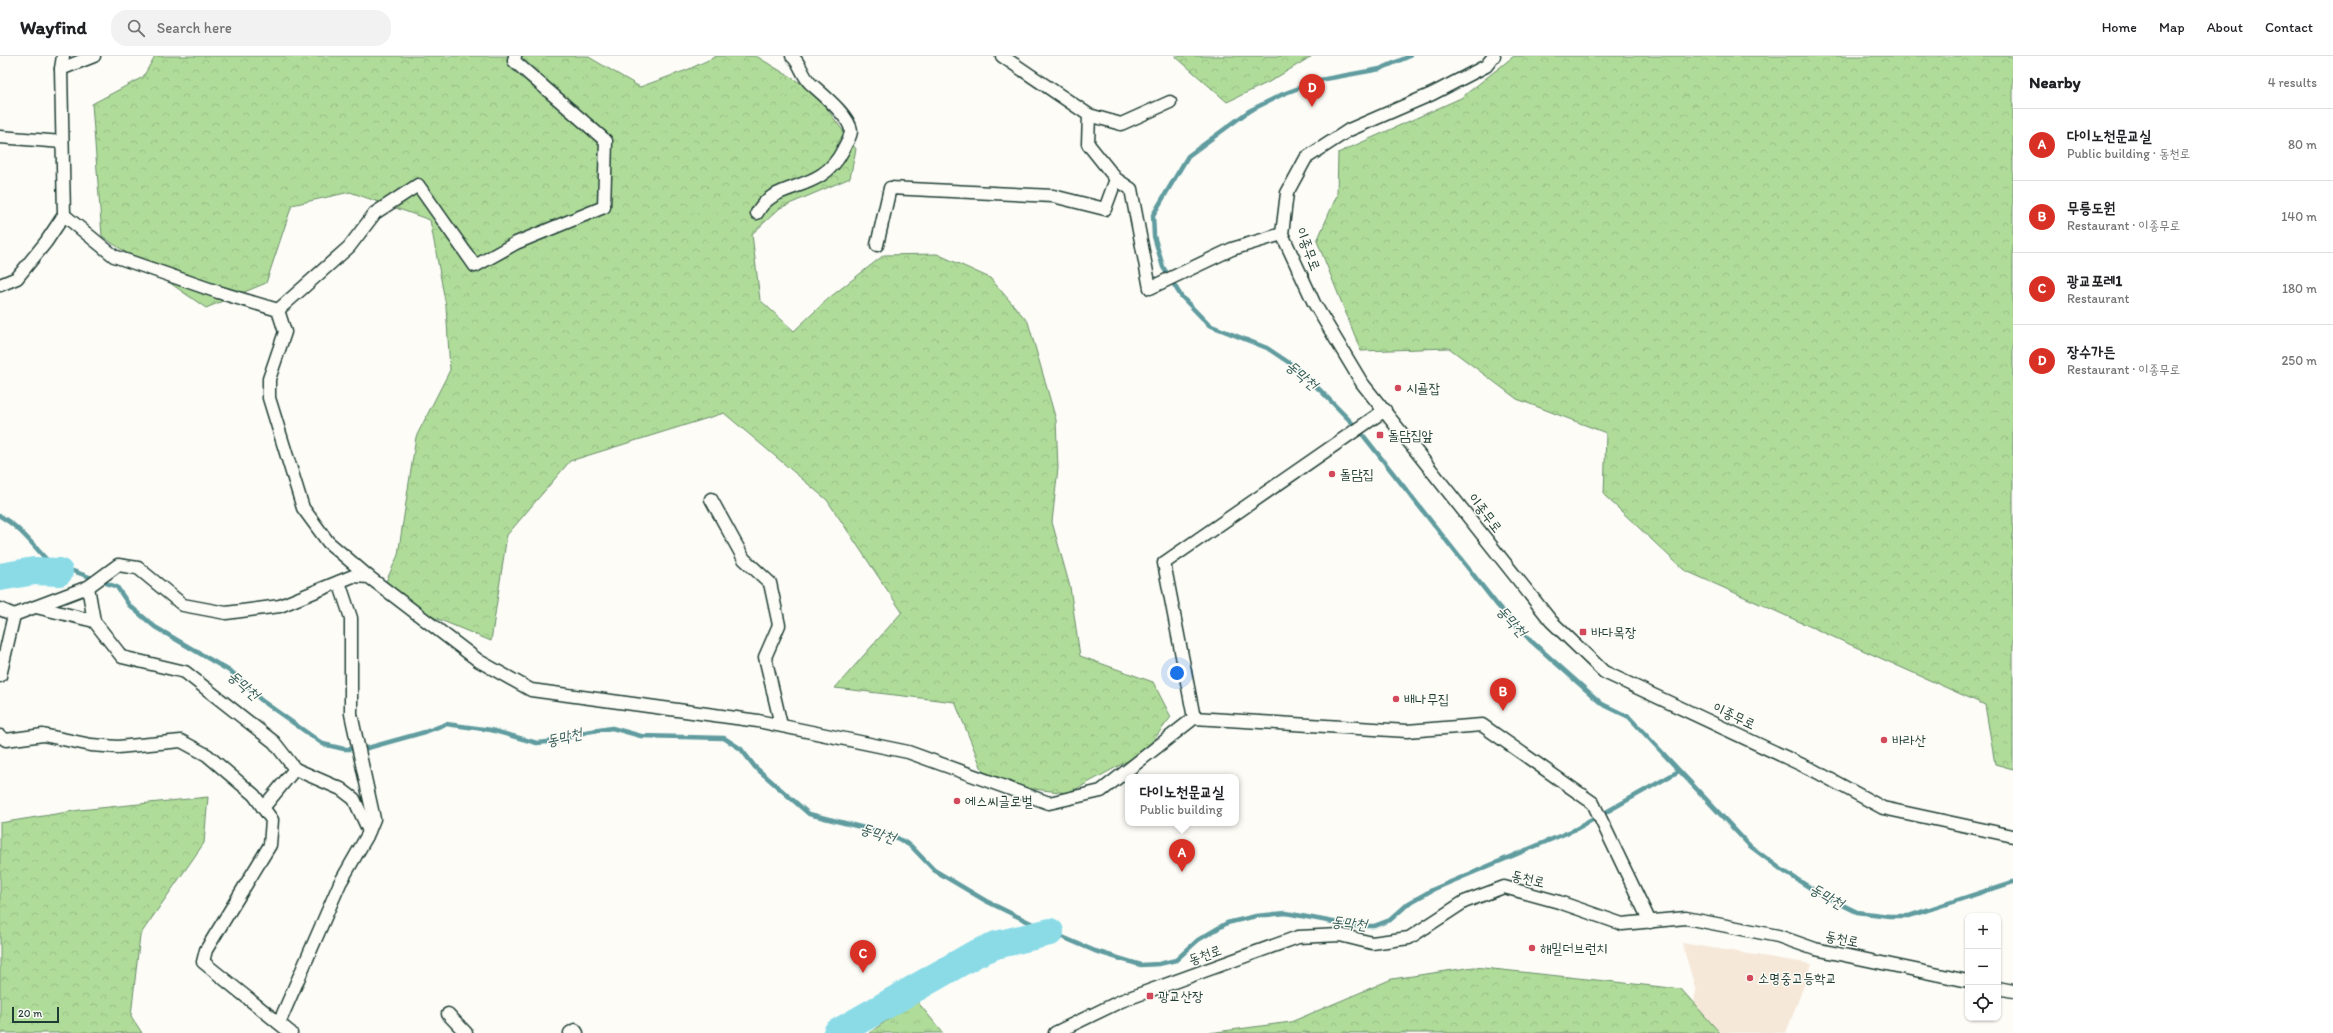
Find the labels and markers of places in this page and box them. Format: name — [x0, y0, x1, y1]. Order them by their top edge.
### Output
pin: D — [1299, 74, 1325, 107]
place label: 시골잡 — [1406, 380, 1441, 397]
marker: 시골잡 — [1393, 383, 1403, 393]
place label: 돌담집앞 — [1388, 427, 1433, 444]
marker: 돌담집앞 — [1375, 430, 1385, 440]
place label: 돌담집 — [1340, 466, 1374, 483]
marker: 돌담집 — [1327, 469, 1337, 479]
place label: 바다목장 — [1591, 624, 1637, 641]
marker: 바다목장 — [1578, 627, 1588, 637]
pin: B — [1490, 678, 1516, 711]
place label: 배나무집 — [1404, 691, 1449, 708]
marker: 배나무집 — [1391, 694, 1401, 704]
place label: 바라산 — [1892, 732, 1927, 749]
marker: 바라산 — [1879, 735, 1889, 745]
place label: 에스씨글로벌 — [965, 793, 1033, 810]
marker: 에스씨글로벌 — [952, 796, 962, 806]
pin: A — [1169, 839, 1195, 872]
pin: C — [850, 940, 876, 973]
place label: 해밀더브런치 — [1540, 940, 1608, 957]
marker: 해밀더브런치 — [1527, 943, 1537, 953]
place label: 소명중고등학교 — [1758, 970, 1837, 987]
marker: 소명중고등학교 — [1745, 973, 1755, 983]
place label: 광교산장 — [1158, 988, 1204, 1005]
marker: 광교산장 — [1145, 991, 1155, 1001]

